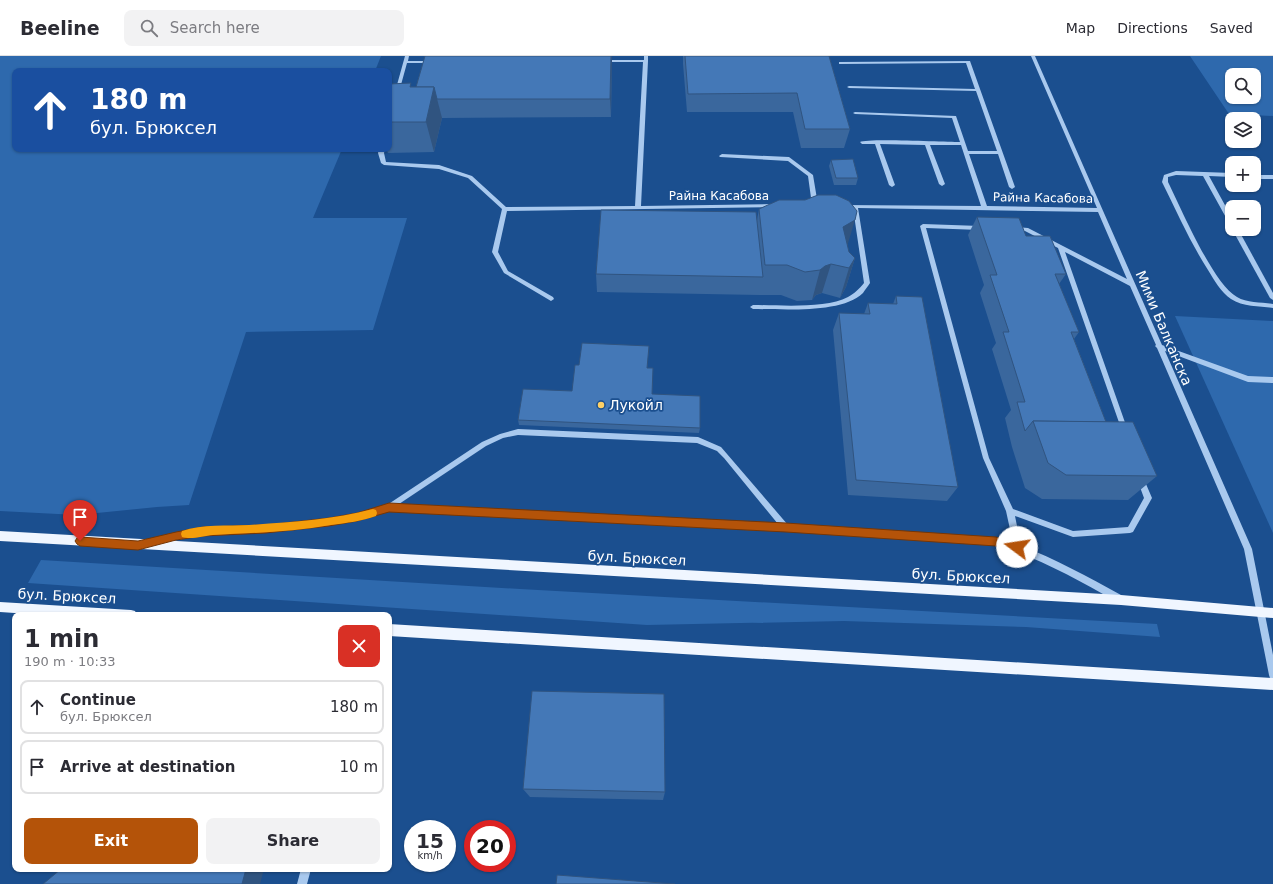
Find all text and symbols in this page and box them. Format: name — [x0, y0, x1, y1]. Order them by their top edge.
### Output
search box — [124, 10, 404, 46]
text: Beeline — [20, 17, 100, 39]
icon: search — [138, 17, 160, 39]
text: Search here — [170, 19, 260, 37]
text: Map — [1066, 20, 1095, 36]
text: Directions — [1117, 20, 1188, 36]
text: Saved — [1210, 20, 1253, 36]
map controls — [1225, 68, 1261, 236]
button: search — [1225, 68, 1261, 104]
text: 180 m — [90, 83, 187, 116]
icon: ahead — [24, 84, 76, 136]
button: layers — [1225, 112, 1261, 148]
text: бул. Брюксел — [90, 117, 217, 138]
button: + — [1225, 156, 1261, 192]
street label: Райна Касабова — [669, 189, 769, 203]
street label: Райна Касабова — [993, 190, 1093, 206]
button: − — [1225, 200, 1261, 236]
street label: Мими Балканска — [1133, 268, 1195, 388]
place label: Лукойл — [609, 397, 663, 413]
marker: Лукойл — [596, 400, 606, 410]
pin — [63, 500, 97, 541]
icon: arrive — [69, 506, 91, 528]
position arrow — [996, 526, 1038, 568]
street label: бул. Брюксел — [587, 547, 687, 569]
street label: бул. Брюксел — [911, 565, 1011, 587]
street label: бул. Брюксел — [17, 585, 117, 607]
text: 1 min — [24, 625, 99, 653]
button: close — [338, 625, 380, 667]
text: 190 m · 10:33 — [24, 654, 115, 669]
text: Continue — [60, 691, 136, 709]
icon: ahead — [26, 696, 48, 718]
text: 180 m — [330, 698, 378, 716]
text: бул. Брюксел — [60, 709, 152, 724]
icon: arrive — [26, 756, 48, 778]
text: Arrive at destination — [60, 758, 235, 776]
text: 10 m — [340, 758, 378, 776]
button: Exit — [24, 818, 198, 864]
button: Share — [206, 818, 380, 864]
speed limit sign: 20 — [464, 820, 516, 872]
text: 15 — [416, 829, 444, 853]
text: km/h — [417, 850, 443, 861]

